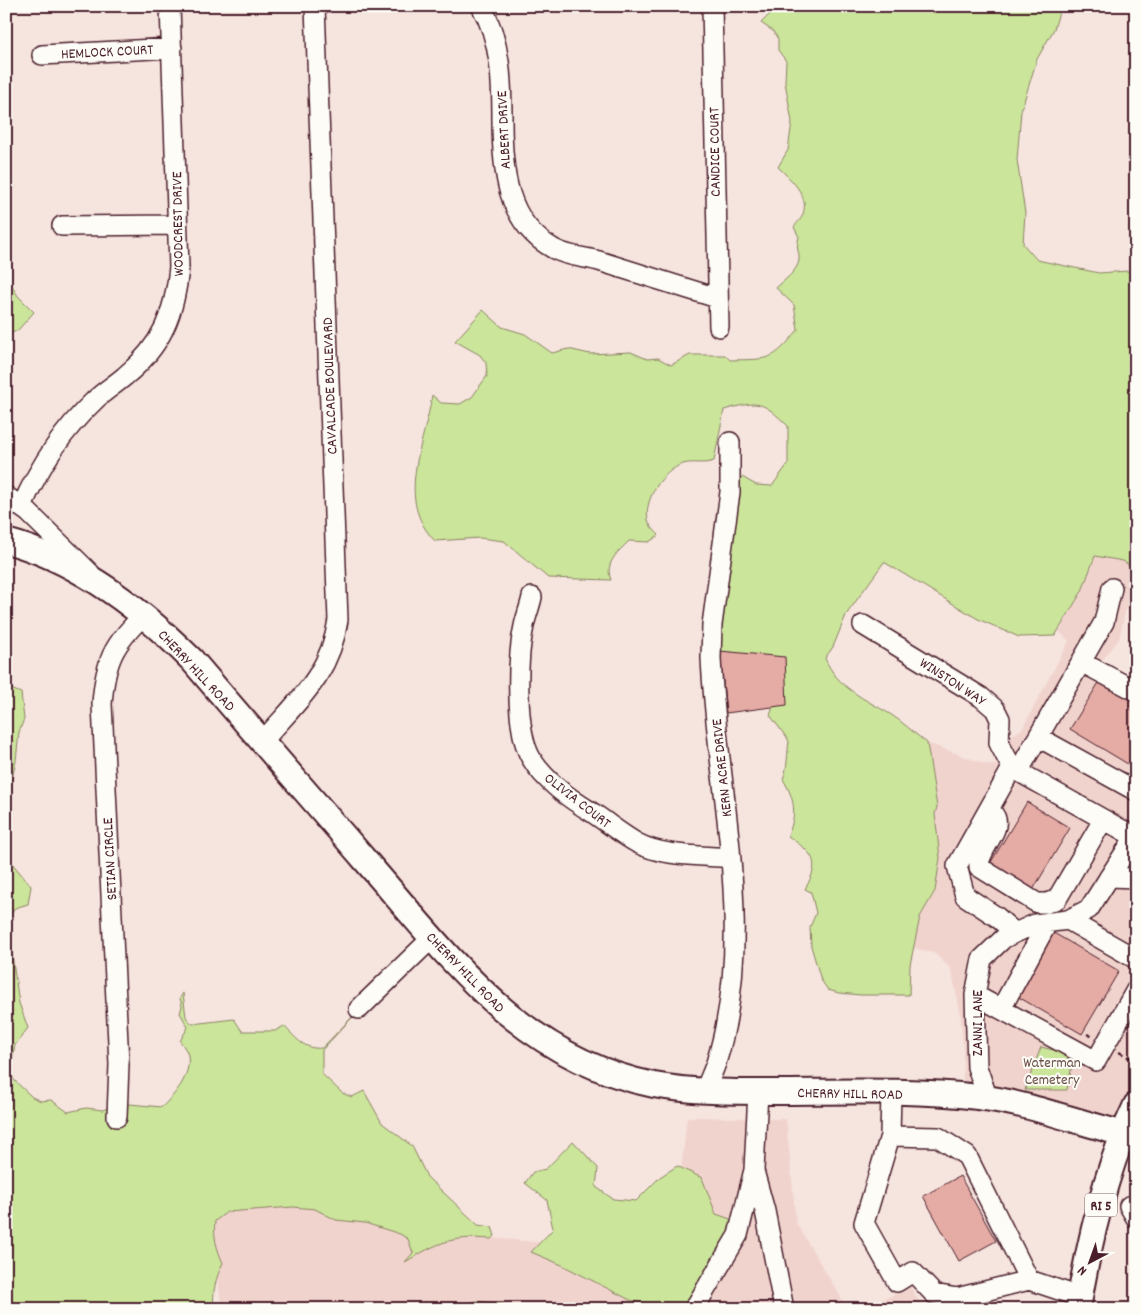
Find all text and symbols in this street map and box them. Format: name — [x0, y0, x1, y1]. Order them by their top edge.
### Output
street label: HEMLOCK COURT — [60, 40, 154, 66]
street label: ALBERT DRIVE — [492, 90, 518, 170]
street label: CANDICE COURT — [704, 107, 728, 197]
street label: WOODCREST DRIVE — [167, 171, 191, 277]
street label: CAVALCADE BOULEVARD — [318, 317, 344, 455]
street label: CHERRY HILL ROAD — [152, 625, 240, 718]
street label: WINSTON WAY — [914, 653, 990, 713]
street label: KERN ACRE DRIVE — [707, 717, 739, 818]
street label: OLIVIA COURT — [539, 768, 615, 835]
street label: SETIAN CIRCLE — [98, 817, 124, 901]
street label: CHERRY HILL ROAD — [420, 928, 509, 1019]
street label: ZANNI LANE — [968, 990, 990, 1056]
park label: Waterman Cemetery — [1023, 1053, 1081, 1092]
street label: CHERRY HILL ROAD — [797, 1083, 903, 1107]
road number: RI 5 — [1085, 1194, 1117, 1216]
north arrow — [1064, 1238, 1114, 1288]
text: N — [1074, 1260, 1092, 1280]

